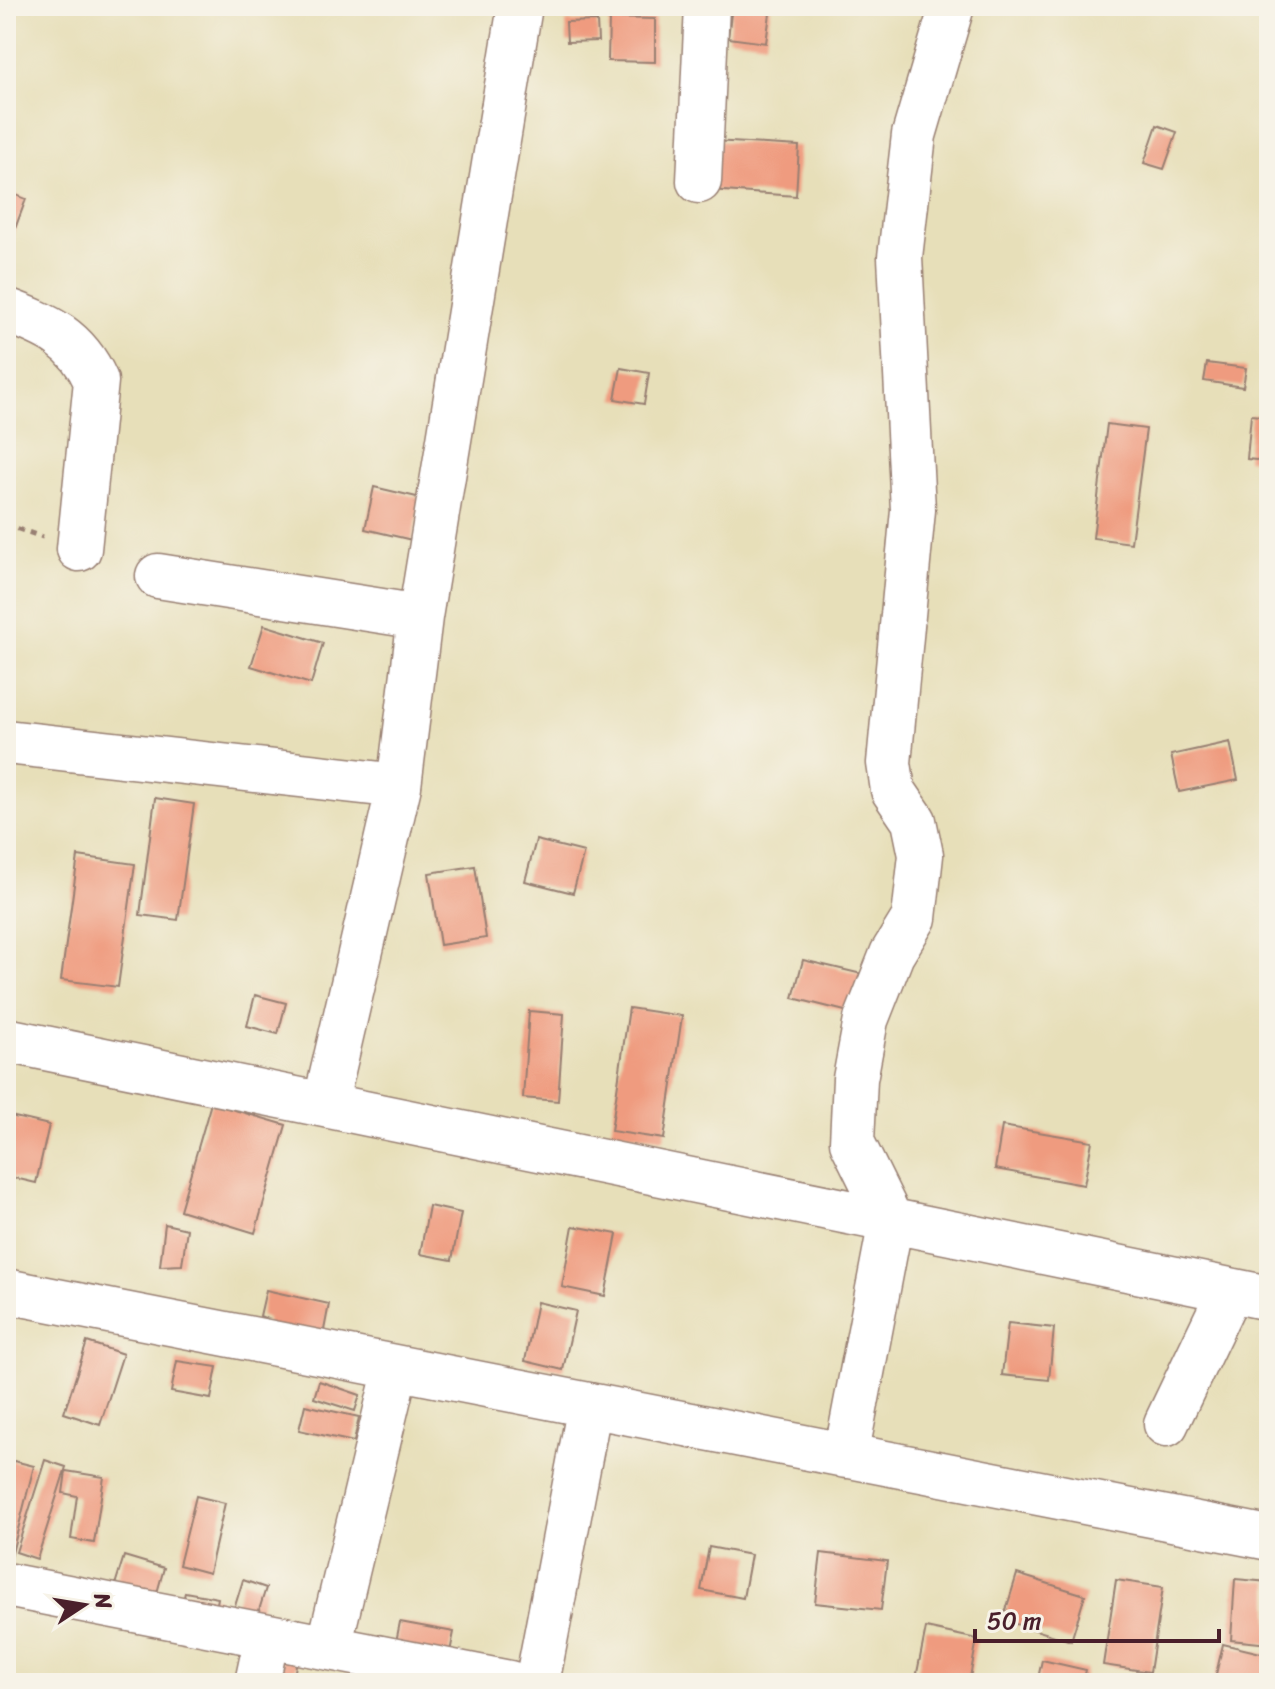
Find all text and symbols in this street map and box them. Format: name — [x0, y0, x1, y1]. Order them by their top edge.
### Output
north arrow — [44, 1565, 124, 1645]
text: N — [82, 1588, 124, 1613]
scale bar — [975, 1593, 1219, 1643]
text: 50 m — [987, 1600, 1042, 1642]

